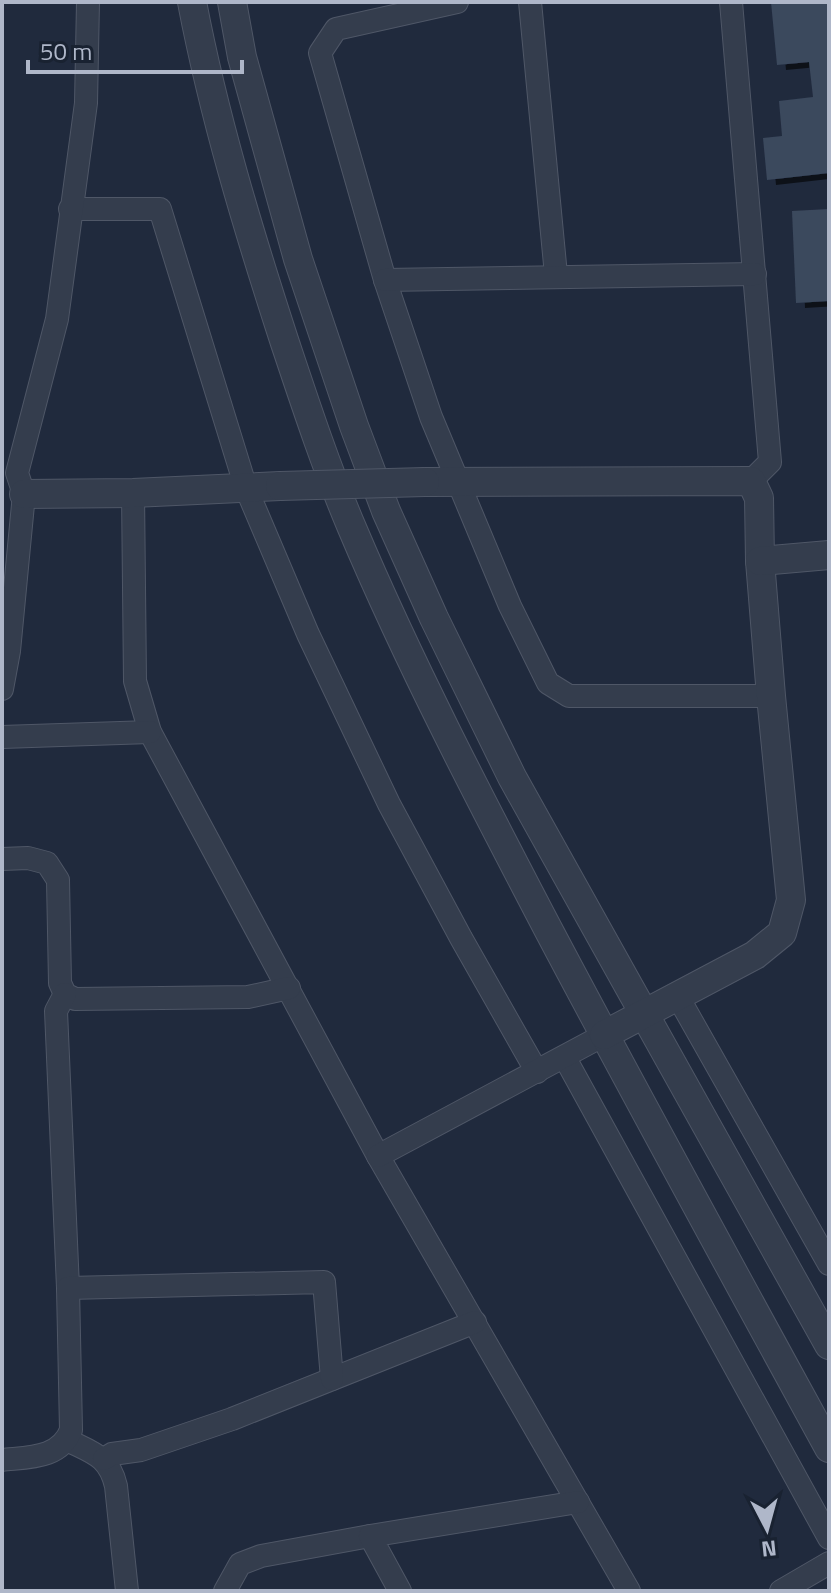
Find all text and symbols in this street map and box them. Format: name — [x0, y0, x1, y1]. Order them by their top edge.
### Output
scale bar — [28, 24, 242, 74]
text: 50 m — [40, 33, 92, 69]
north arrow — [727, 1489, 807, 1569]
text: N — [760, 1531, 778, 1567]

